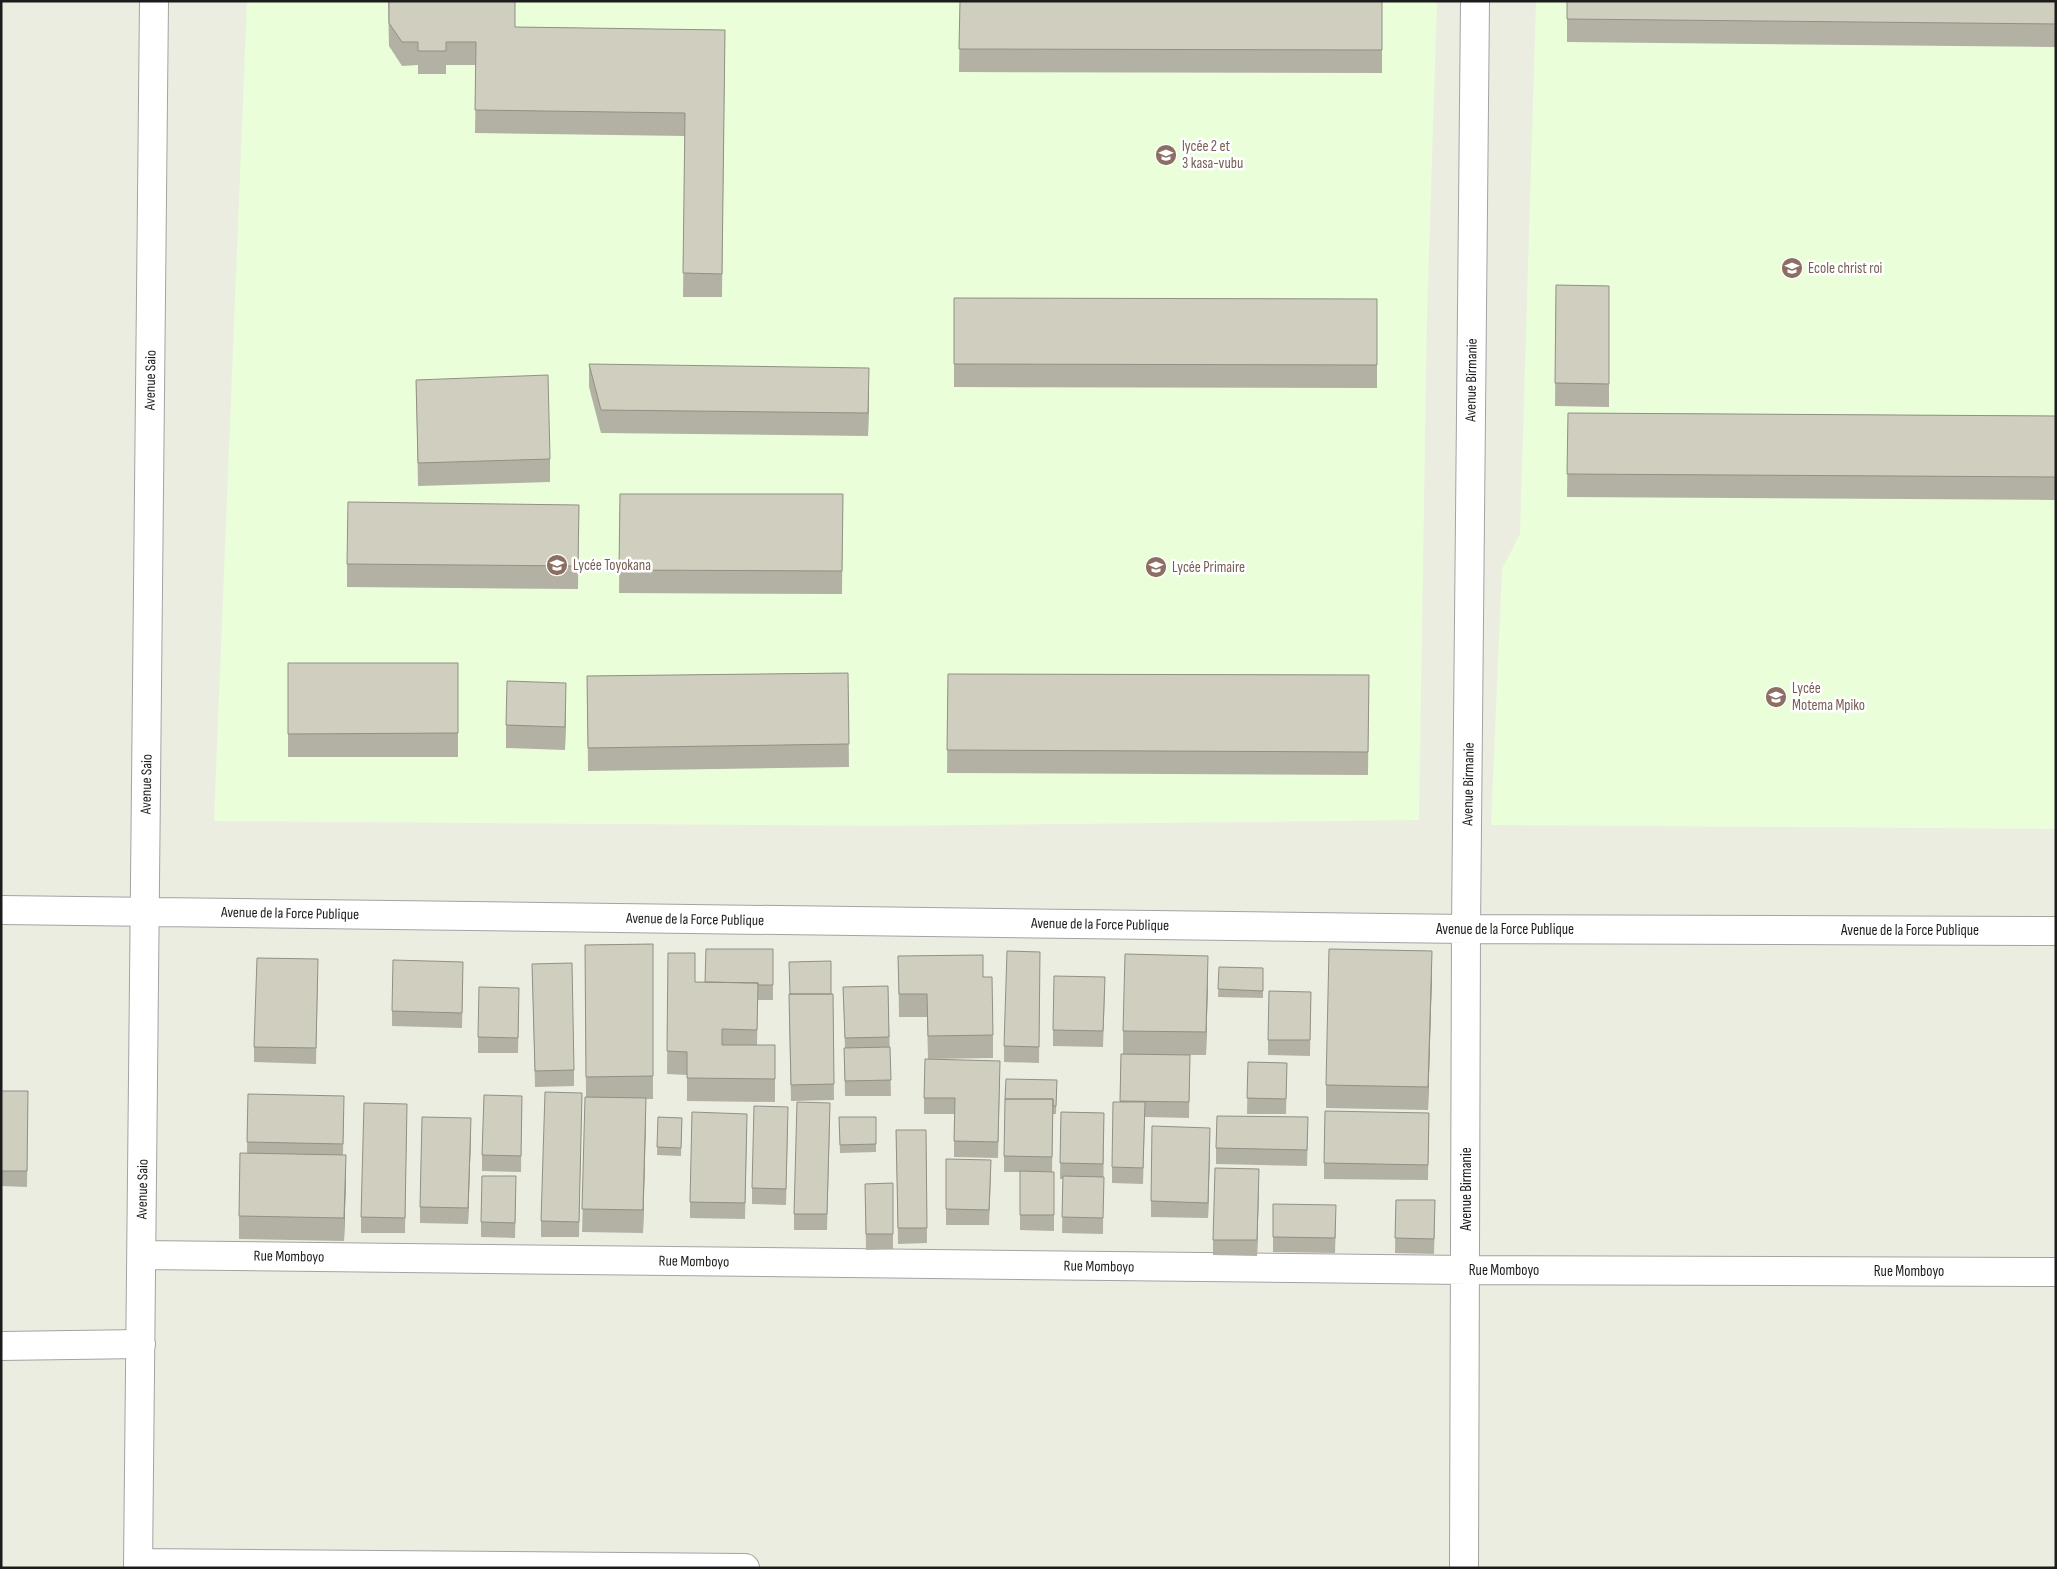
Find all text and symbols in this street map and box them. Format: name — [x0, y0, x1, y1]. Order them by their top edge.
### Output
place label: lycée 2 et 3 kasa-vubu — [1182, 137, 1243, 173]
school or university icon: lycée 2 et 3 kasa-vubu — [1154, 143, 1178, 167]
school or university icon: Ecole christ roi — [1780, 256, 1804, 280]
place label: Ecole christ roi — [1808, 259, 1883, 278]
street label: Avenue Birmanie — [1461, 338, 1482, 423]
street label: Avenue Saio — [140, 350, 161, 411]
school or university icon: Lycée Toyokana — [545, 553, 569, 577]
school or university icon: Lycée Primaire — [1144, 555, 1168, 579]
place label: Lycée Toyokana — [573, 556, 651, 575]
place label: Lycée Primaire — [1172, 558, 1245, 577]
place label: Lycée Motema Mpiko — [1792, 679, 1865, 715]
school or university icon: Lycée Motema Mpiko — [1764, 685, 1788, 709]
street label: Avenue Birmanie — [1458, 742, 1479, 827]
street label: Avenue Saio — [136, 754, 157, 815]
street label: Avenue de la Force Publique — [220, 903, 359, 924]
street label: Avenue de la Force Publique — [625, 909, 764, 930]
street label: Avenue de la Force Publique — [1030, 914, 1169, 935]
street label: Avenue de la Force Publique — [1435, 920, 1574, 939]
street label: Avenue de la Force Publique — [1840, 921, 1979, 940]
street label: Avenue Birmanie — [1457, 1147, 1476, 1232]
street label: Avenue Saio — [132, 1159, 153, 1220]
street label: Rue Momboyo — [254, 1246, 324, 1267]
street label: Rue Momboyo — [659, 1251, 729, 1272]
street label: Rue Momboyo — [1064, 1256, 1134, 1277]
street label: Rue Momboyo — [1469, 1261, 1539, 1280]
street label: Rue Momboyo — [1874, 1262, 1944, 1281]

